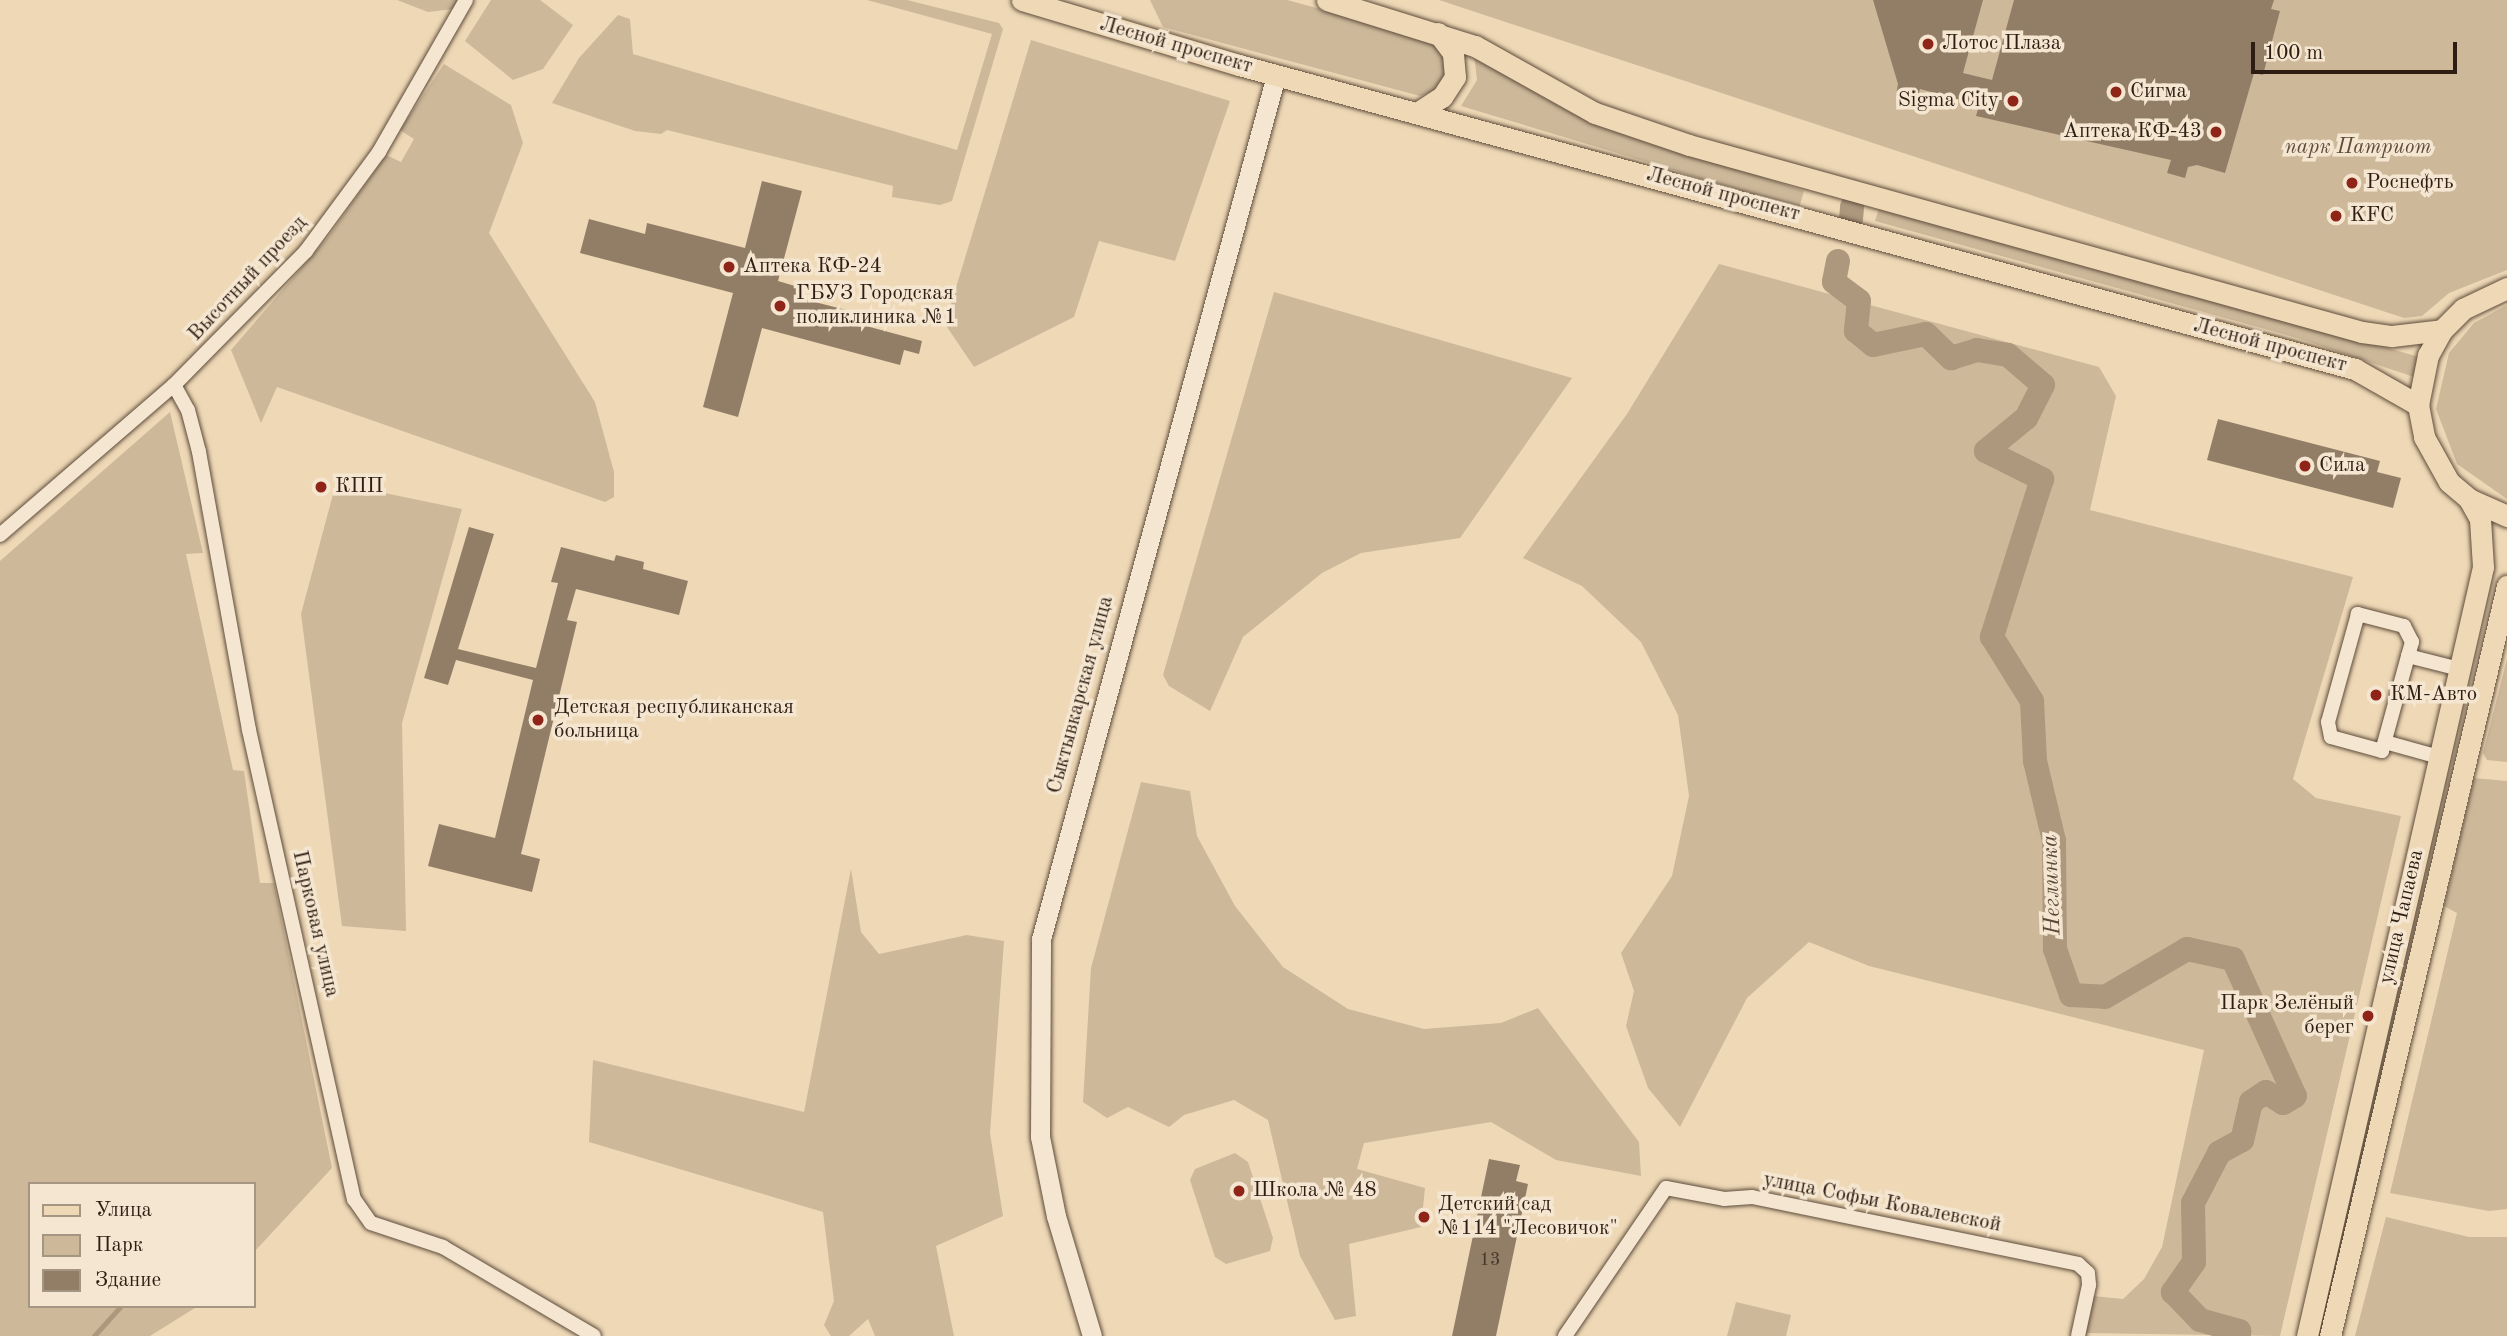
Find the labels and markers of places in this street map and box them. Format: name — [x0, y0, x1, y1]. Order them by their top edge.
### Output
place label: Лотос Плаза — [1942, 31, 2061, 57]
marker: Лотос Плаза — [1920, 36, 1936, 52]
place label: Сигма — [2130, 79, 2187, 105]
marker: Сигма — [2108, 84, 2124, 100]
place label: Sigma City — [1898, 88, 1999, 114]
marker: Sigma City — [2005, 93, 2021, 109]
place label: Аптека КФ-43 — [2063, 119, 2202, 145]
marker: Аптека КФ-43 — [2208, 124, 2224, 140]
place label: Роснефть — [2366, 170, 2453, 196]
marker: Роснефть — [2344, 175, 2360, 191]
place label: KFC — [2350, 203, 2394, 229]
marker: KFC — [2328, 208, 2344, 224]
place label: Аптека КФ-24 — [743, 254, 882, 280]
marker: Аптека КФ-24 — [721, 259, 737, 275]
place label: ГБУЗ Городская поликлиника №1 — [796, 281, 956, 331]
marker: ГБУЗ Городская поликлиника №1 — [770, 296, 790, 316]
place label: Сила — [2319, 453, 2365, 479]
marker: Сила — [2297, 458, 2313, 474]
place label: КПП — [335, 474, 383, 500]
marker: КПП — [313, 479, 329, 495]
place label: КМ-Авто — [2390, 682, 2477, 708]
marker: КМ-Авто — [2368, 687, 2384, 703]
place label: Детская республиканская больница — [554, 695, 794, 745]
marker: Детская республиканская больница — [528, 710, 548, 730]
place label: Парк Зелёный берег — [2220, 991, 2354, 1041]
marker: Парк Зелёный берег — [2360, 1008, 2376, 1024]
place label: Школа № 48 — [1253, 1178, 1377, 1204]
marker: Школа № 48 — [1231, 1183, 1247, 1199]
place label: Детский сад №114 "Лесовичок" — [1438, 1192, 1618, 1242]
marker: Детский сад №114 "Лесовичок" — [1416, 1209, 1432, 1225]

